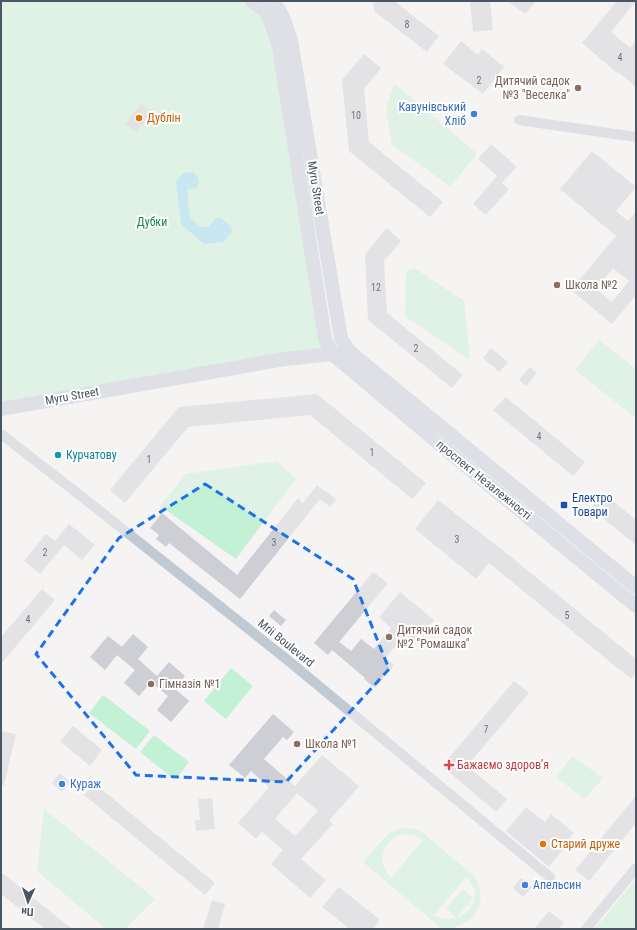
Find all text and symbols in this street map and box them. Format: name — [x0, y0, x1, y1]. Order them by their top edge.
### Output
house number: 8 — [405, 19, 410, 30]
house number: 4 — [618, 52, 623, 63]
place label: Дитячий садок №3 "Веселка" — [495, 74, 570, 102]
house number: 2 — [477, 75, 482, 86]
marker: Дитячий садок №3 "Веселка" — [573, 83, 583, 93]
place label: Кавунівський Хліб — [398, 100, 466, 128]
marker: Кавунівський Хліб — [469, 109, 479, 119]
house number: 10 — [351, 110, 361, 121]
place label: Дублін — [147, 111, 181, 125]
marker: Дублін — [134, 113, 144, 123]
street label: Myru Street — [305, 160, 327, 216]
park label: Дубки — [137, 215, 167, 229]
place label: Школа №2 — [565, 278, 618, 292]
marker: Школа №2 — [552, 280, 562, 290]
house number: 12 — [371, 282, 381, 293]
house number: 2 — [414, 343, 419, 354]
street label: Myru Street — [44, 384, 100, 408]
house number: 4 — [537, 431, 542, 442]
street label: проспект Незалежності — [434, 437, 534, 523]
house number: 1 — [370, 447, 374, 458]
place label: Курчатову — [66, 448, 117, 462]
marker: Курчатову — [53, 450, 63, 460]
house number: 1 — [147, 454, 151, 465]
place label: Електро Товари — [572, 491, 613, 519]
marker: Електро Товари — [559, 500, 569, 510]
house number: 3 — [455, 534, 460, 545]
house number: 3 — [272, 537, 277, 548]
house number: 2 — [43, 547, 48, 558]
house number: 5 — [565, 610, 570, 621]
house number: 4 — [26, 614, 31, 625]
street label: Mrii Boulevard — [255, 616, 317, 670]
place label: Дитячий садок №2 "Ромашка" — [397, 623, 472, 651]
marker: Дитячий садок №2 "Ромашка" — [384, 632, 394, 642]
place label: Гімназія №1 — [159, 677, 220, 691]
marker: Гімназія №1 — [146, 679, 156, 689]
house number: 7 — [484, 724, 489, 735]
place label: Школа №1 — [305, 737, 358, 751]
marker: Школа №1 — [292, 739, 302, 749]
place label: Бажаємо здоровʼя — [457, 758, 549, 772]
marker: Бажаємо здоровʼя — [444, 760, 454, 770]
place label: Кураж — [70, 777, 101, 791]
marker: Кураж — [57, 779, 67, 789]
place label: Старий друже — [551, 837, 621, 851]
marker: Старий друже — [538, 839, 548, 849]
place label: Апельсин — [533, 878, 581, 892]
marker: Апельсин — [520, 880, 530, 890]
north arrow — [8, 882, 48, 922]
text: Пн — [21, 905, 34, 918]

